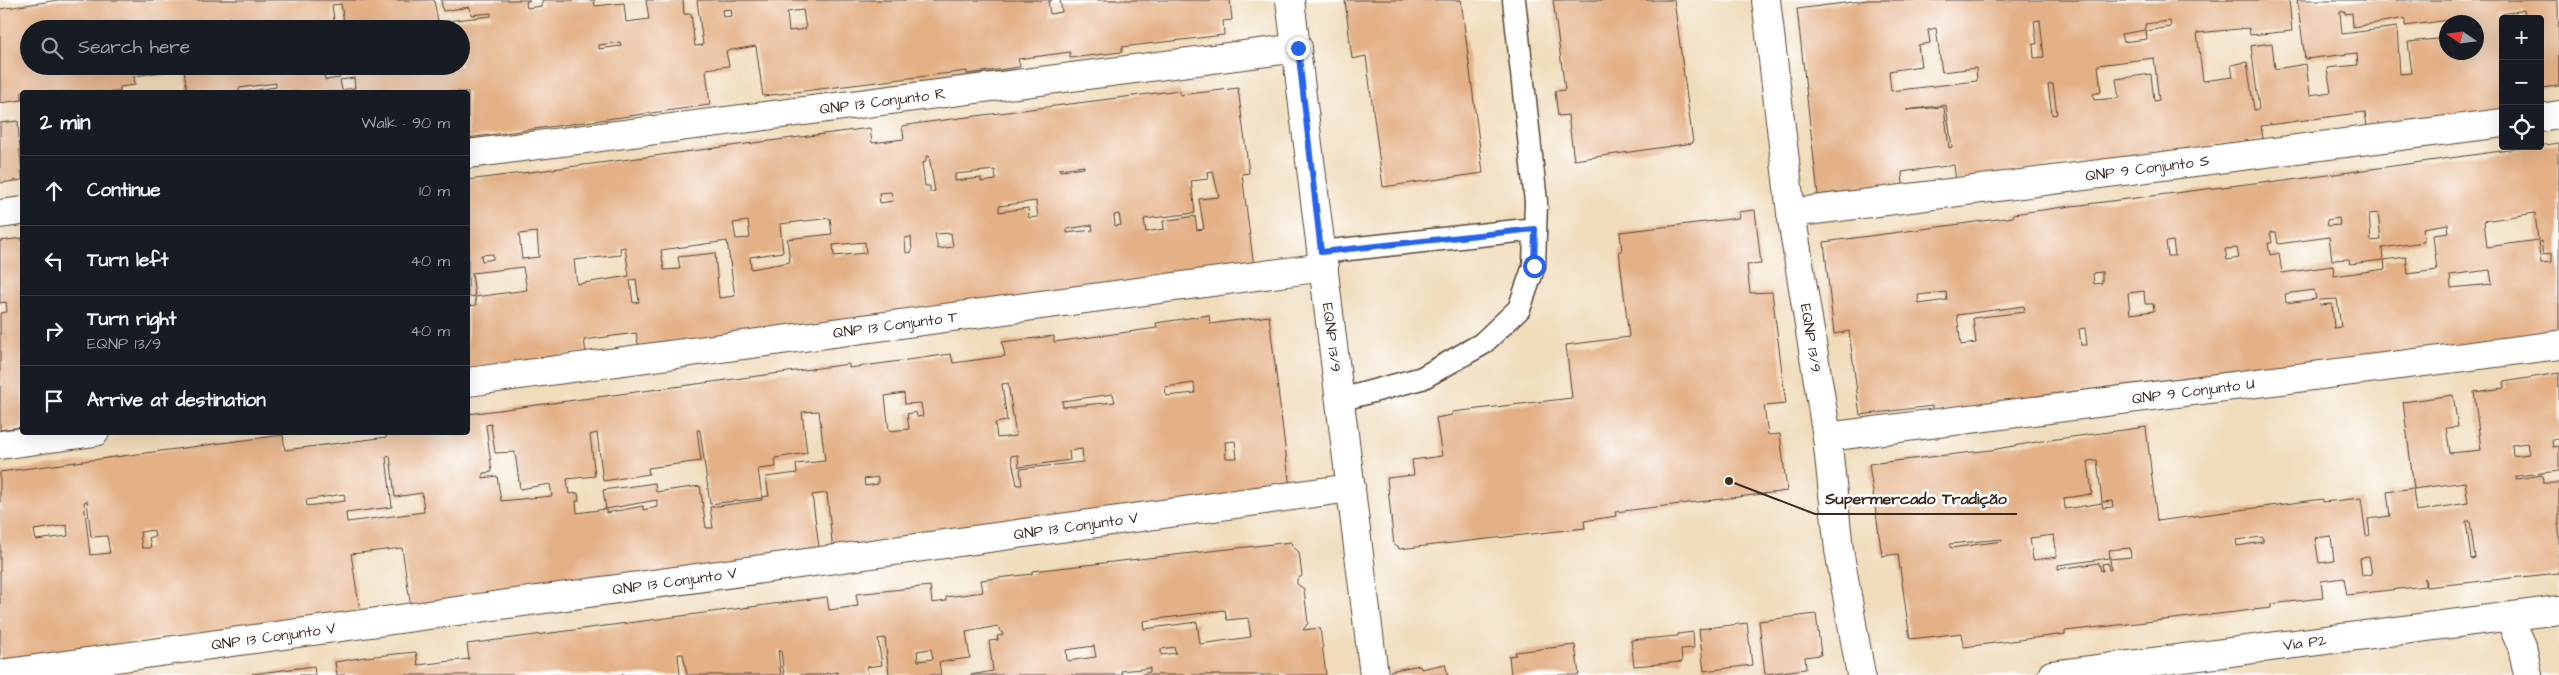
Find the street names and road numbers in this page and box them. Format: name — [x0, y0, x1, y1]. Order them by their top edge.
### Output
street label: QNP 13 Conjunto R — [818, 83, 947, 120]
street label: QNP 9 Conjunto S — [2084, 150, 2211, 187]
street label: EQNP 13/9 — [1317, 302, 1346, 373]
street label: EQNP 13/9 — [1795, 302, 1826, 374]
street label: QNP 13 Conjunto T — [832, 306, 959, 344]
street label: QNP 9 Conjunto U — [2131, 373, 2256, 410]
street label: QNP 13 Conjunto V — [1012, 507, 1140, 545]
street label: QNP 13 Conjunto V — [611, 563, 739, 601]
street label: QNP 13 Conjunto V — [210, 618, 338, 656]
street label: Via P2 — [2282, 630, 2328, 656]

